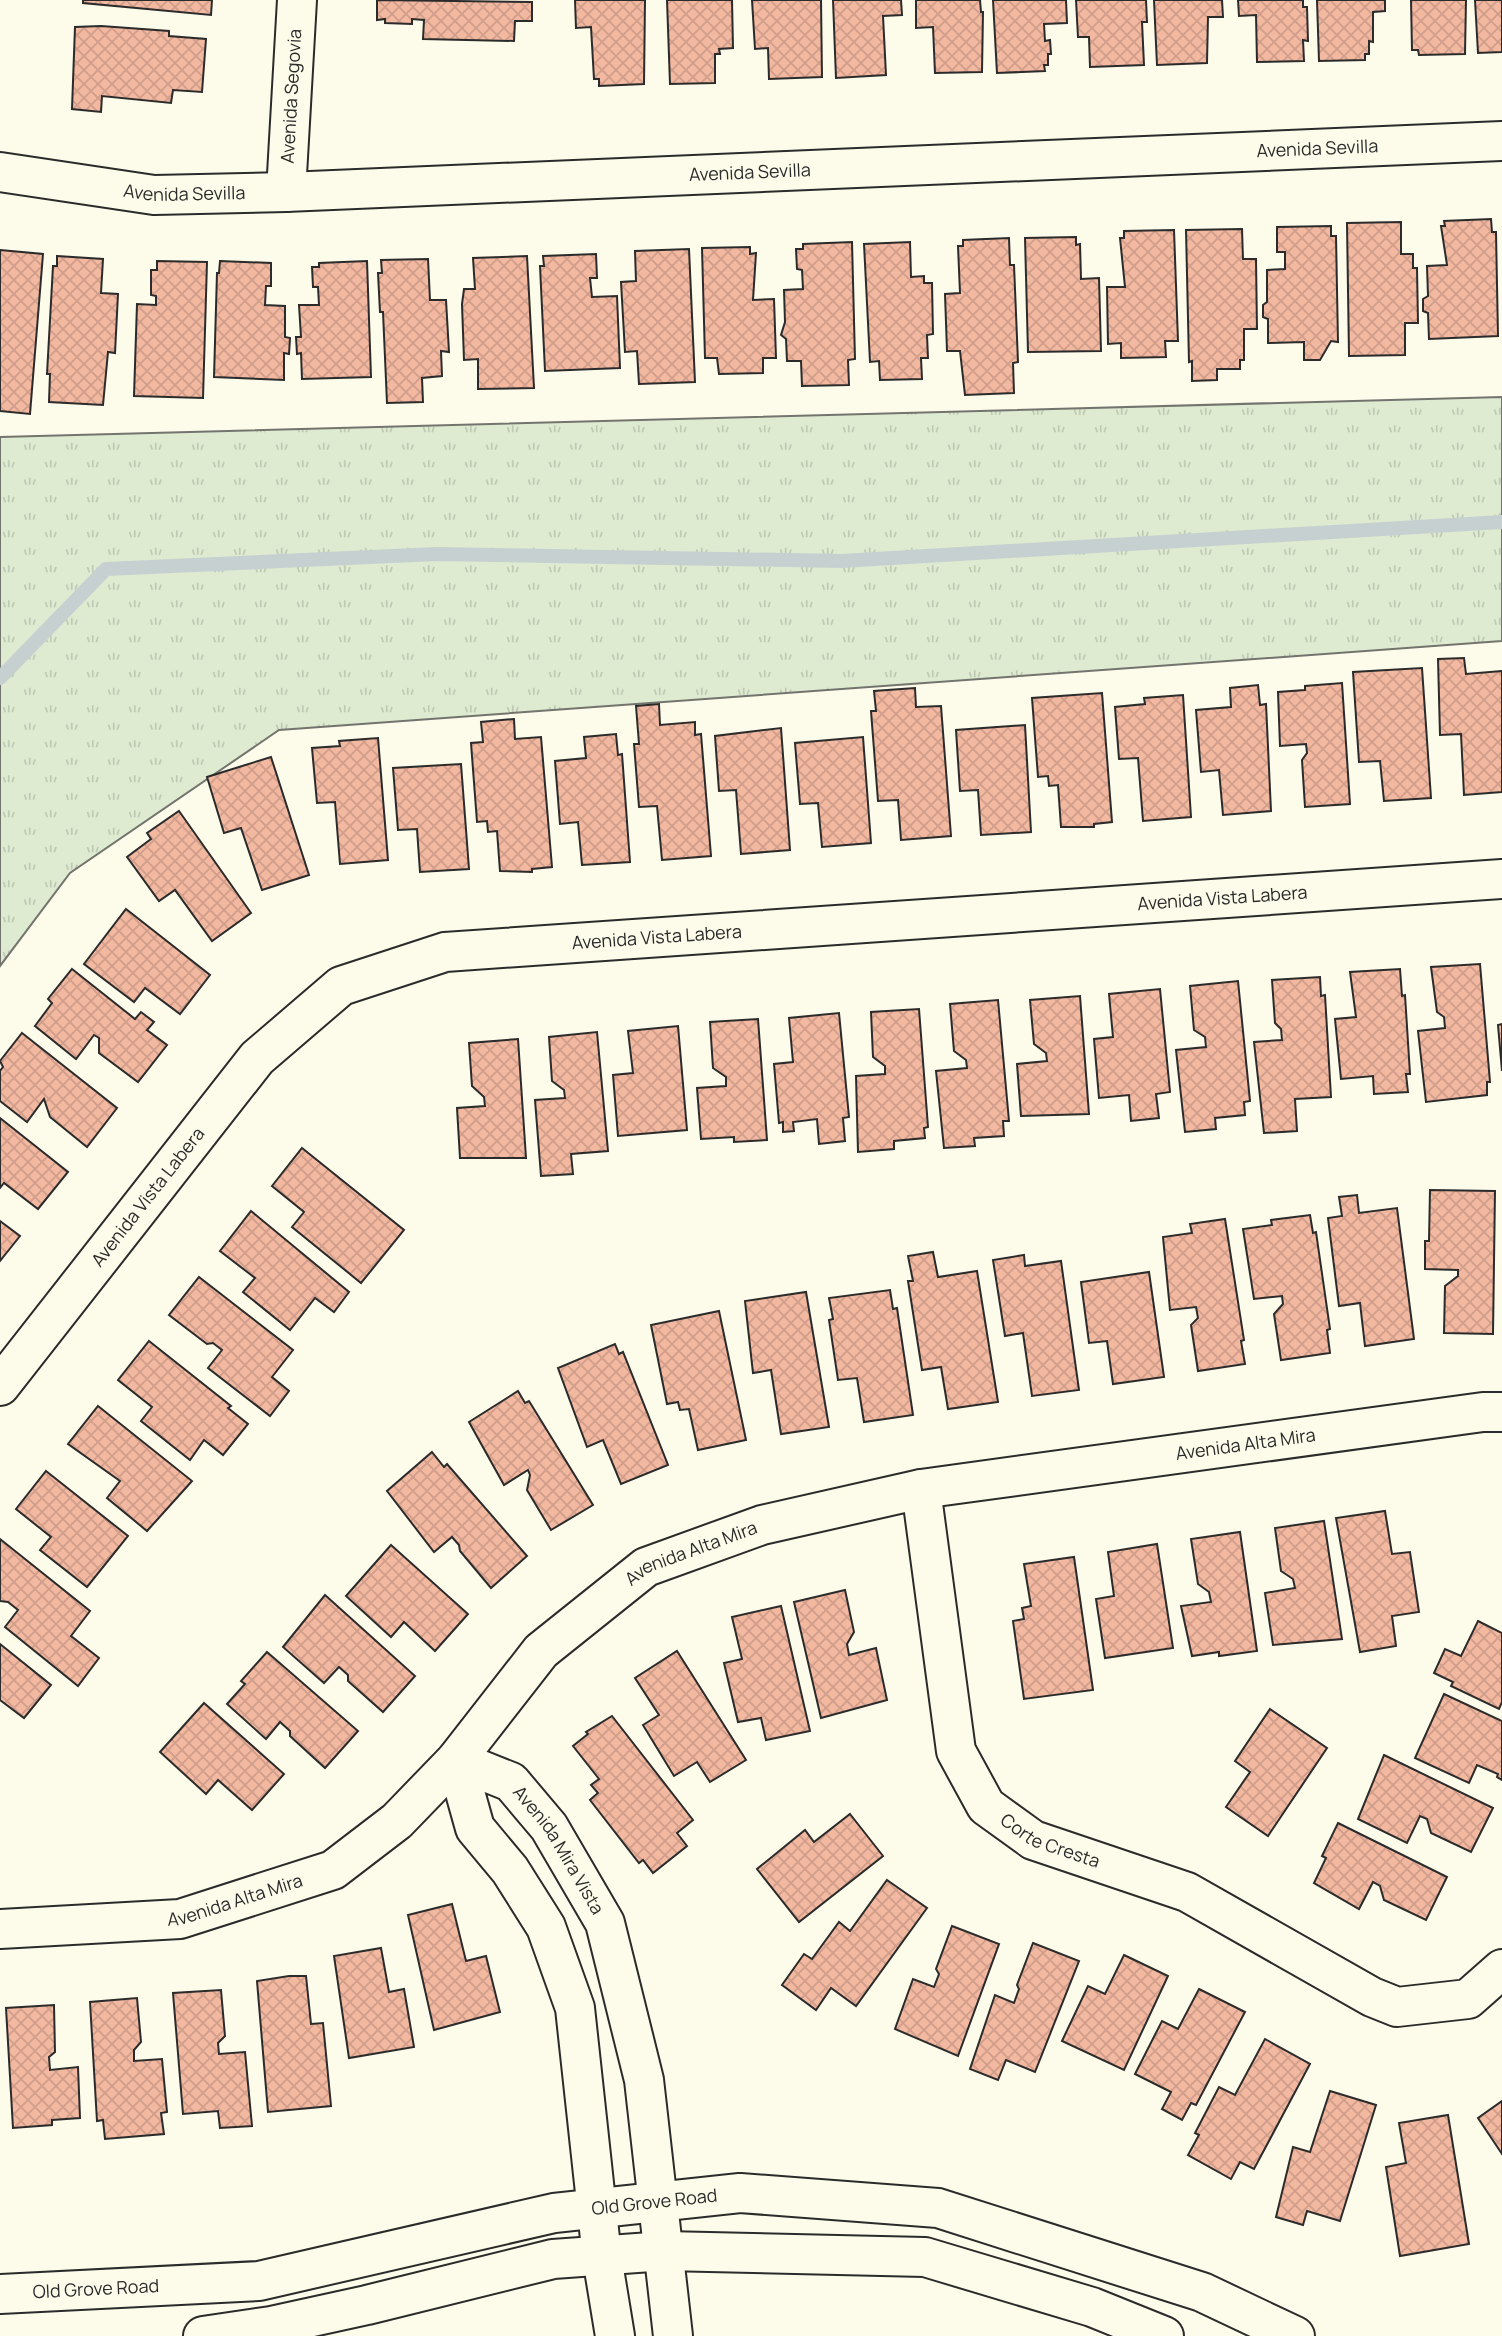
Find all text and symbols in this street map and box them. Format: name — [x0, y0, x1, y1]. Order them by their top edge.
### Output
street label: Avenida Segovia — [275, 28, 306, 164]
street label: Avenida Sevilla — [1256, 133, 1379, 162]
street label: Avenida Sevilla — [688, 157, 811, 186]
street label: Avenida Sevilla — [122, 178, 246, 206]
street label: Avenida Vista Labera — [1136, 879, 1308, 915]
street label: Avenida Vista Labera — [571, 919, 743, 954]
street label: Avenida Vista Labera — [85, 1122, 209, 1271]
street label: Avenida Alta Mira — [1174, 1422, 1317, 1465]
street label: Avenida Alta Mira — [620, 1515, 760, 1590]
street label: Avenida Mira Vista — [508, 1780, 610, 1918]
street label: Corte Cresta — [996, 1807, 1103, 1873]
street label: Avenida Alta Mira — [167, 1868, 305, 1931]
street label: Old Grove Road — [590, 2183, 718, 2220]
street label: Old Grove Road — [32, 2273, 160, 2303]

